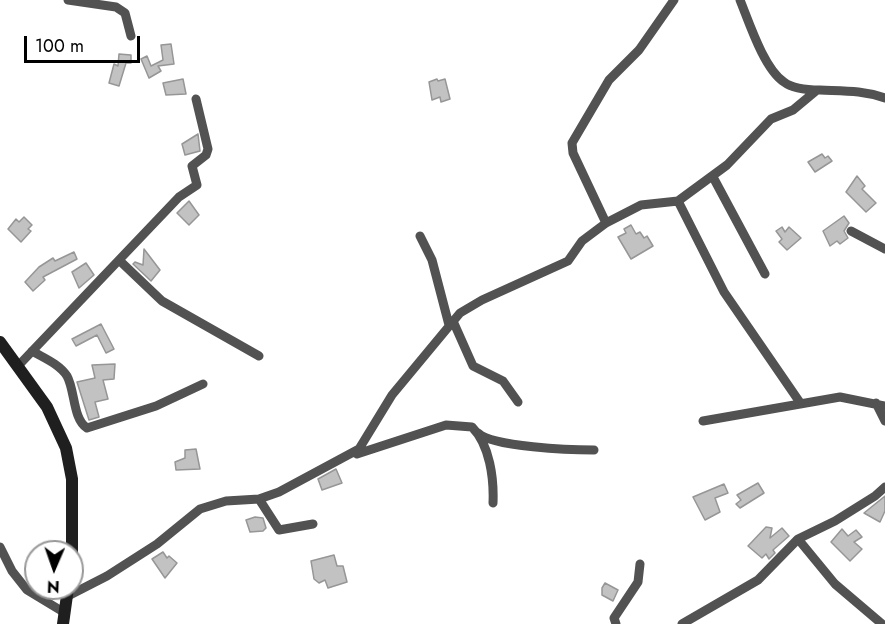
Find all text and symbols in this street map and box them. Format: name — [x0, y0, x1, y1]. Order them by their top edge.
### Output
scale bar — [27, 24, 142, 62]
text: 100 m — [35, 33, 84, 59]
north arrow — [24, 540, 84, 600]
text: N — [47, 575, 60, 598]

